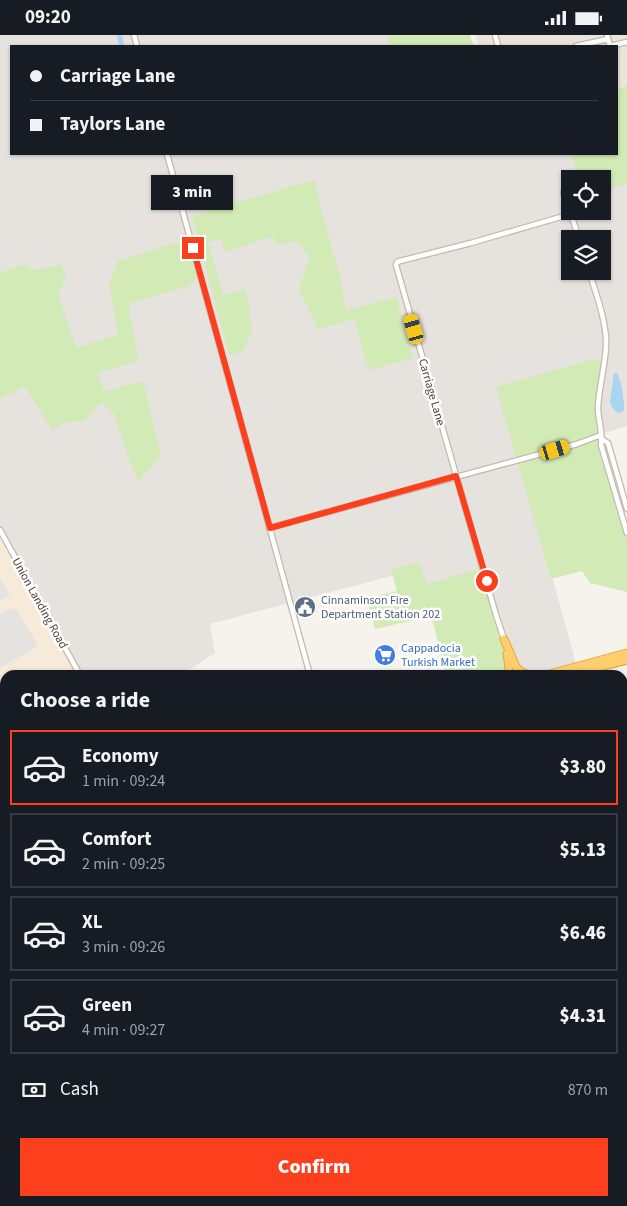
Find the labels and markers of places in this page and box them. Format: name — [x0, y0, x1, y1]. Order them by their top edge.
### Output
place label: Cinnaminson Fire Department Station 202 — [321, 592, 440, 623]
public building icon: Cinnaminson Fire Department Station 202 — [293, 595, 317, 619]
place label: Cappadocia Turkish Market — [401, 640, 475, 671]
supermarket icon: Cappadocia Turkish Market — [373, 643, 397, 667]

